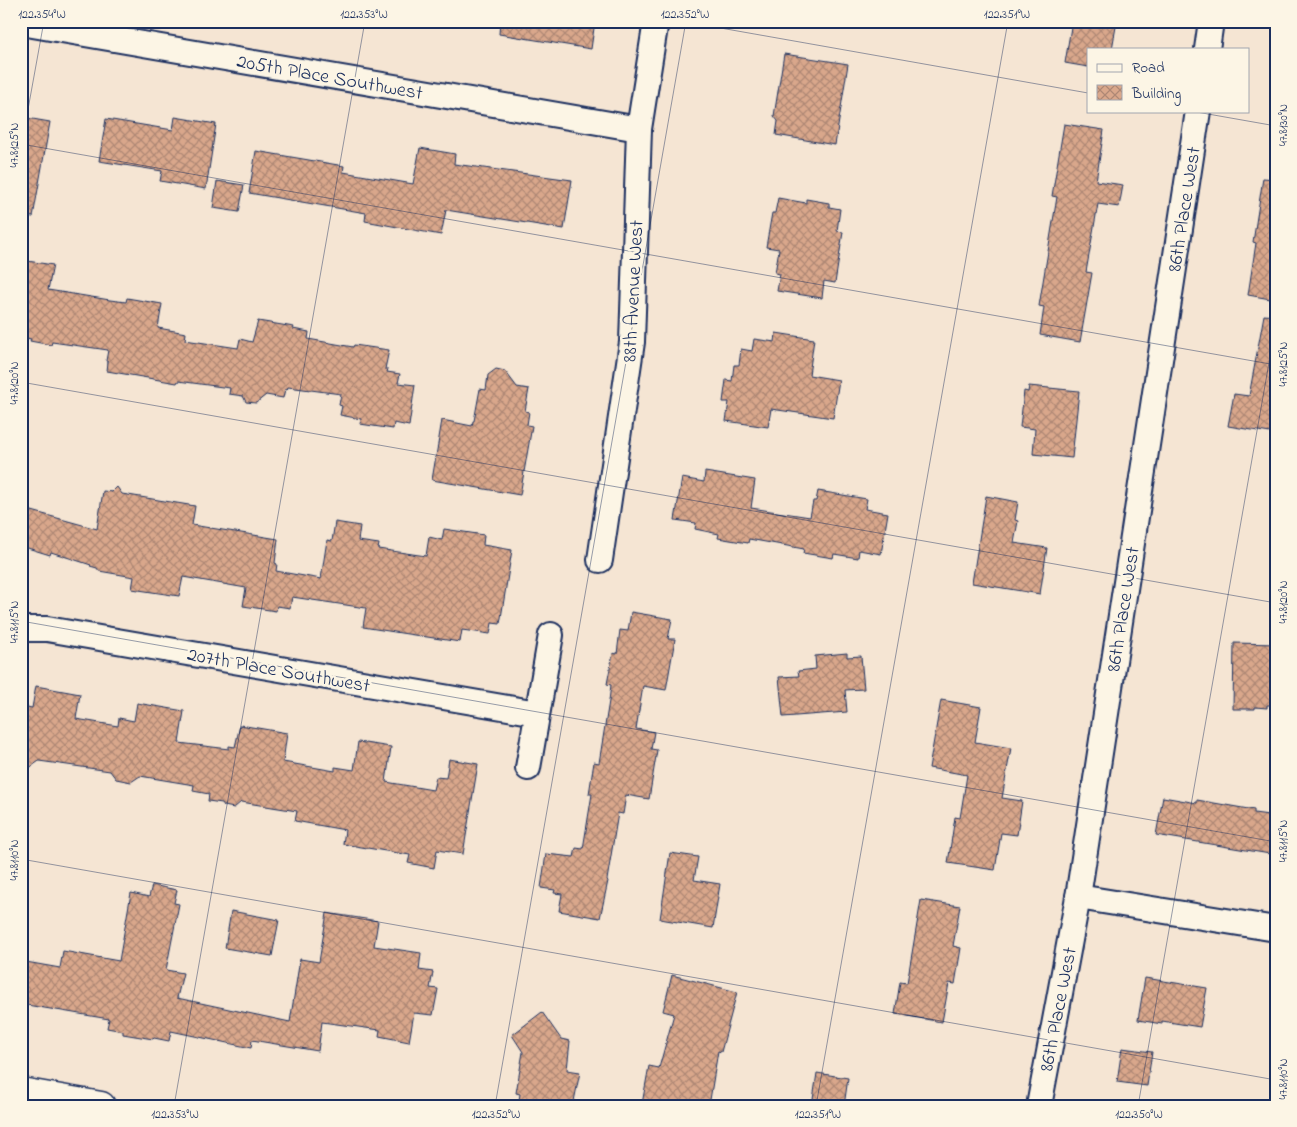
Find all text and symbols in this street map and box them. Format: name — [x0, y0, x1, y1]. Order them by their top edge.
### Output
text: 122.354°W — [18, 6, 66, 24]
text: 122.353°W — [340, 6, 388, 24]
text: 122.352°W — [661, 6, 709, 24]
text: 122.351°W — [984, 6, 1030, 24]
street label: 205th Place Southwest — [234, 48, 425, 109]
legend — [1087, 48, 1250, 112]
text: Road — [1132, 57, 1165, 79]
text: Building — [1131, 83, 1181, 106]
text: 47.8130°N — [1275, 104, 1293, 146]
text: 47.8125°N — [6, 123, 24, 167]
street label: 86th Place West — [1161, 144, 1210, 274]
street label: 88th Avenue West — [616, 219, 653, 363]
text: 47.8125°N — [1275, 342, 1293, 386]
text: 47.8120°N — [6, 361, 24, 405]
street label: 86th Place West — [1100, 544, 1149, 674]
text: 47.8120°N — [1275, 580, 1293, 624]
text: 47.8115°N — [6, 601, 24, 643]
street label: 207th Place Southwest — [185, 641, 373, 702]
text: 47.8115°N — [1275, 820, 1293, 862]
text: 47.8110°N — [6, 840, 24, 880]
street label: 86th Place West — [1033, 944, 1086, 1074]
text: 47.8110°N — [1275, 1059, 1293, 1099]
text: 122.353°W — [151, 1106, 199, 1124]
text: 122.352°W — [472, 1106, 520, 1124]
text: 122.351°W — [795, 1106, 841, 1124]
text: 122.350°W — [1115, 1106, 1163, 1124]

